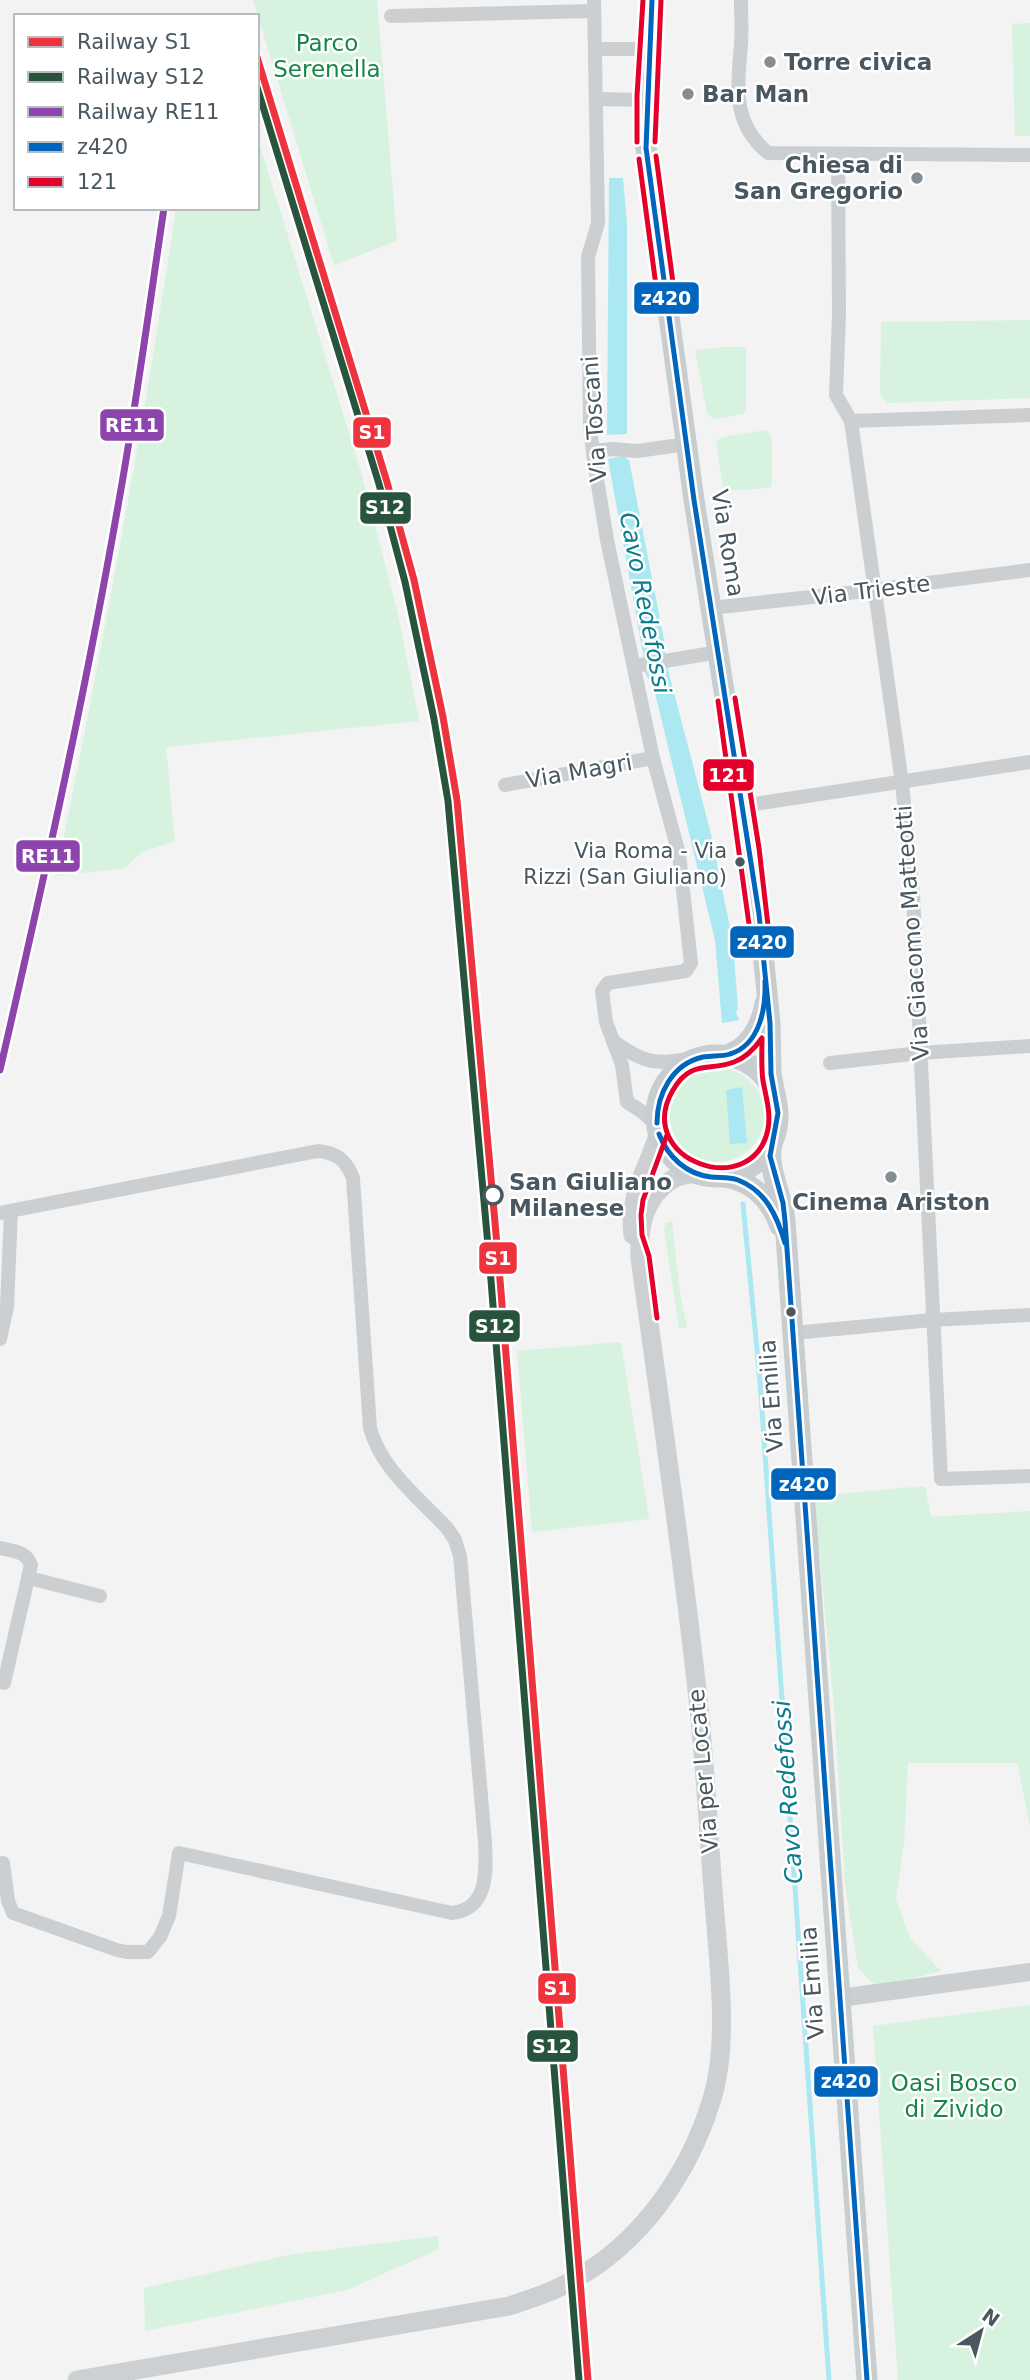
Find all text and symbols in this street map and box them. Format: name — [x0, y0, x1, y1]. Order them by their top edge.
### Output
legend — [14, 14, 259, 210]
text: Railway S1 — [77, 30, 192, 54]
park label: Parco Serenella — [273, 30, 381, 82]
place label: Torre civica — [784, 49, 932, 75]
marker: Torre civica — [762, 54, 778, 70]
text: Railway S12 — [77, 65, 205, 89]
place label: Bar Man — [702, 81, 809, 107]
marker: Bar Man — [680, 86, 696, 102]
text: Railway RE11 — [77, 100, 219, 124]
text: z420 — [77, 135, 128, 159]
place label: Chiesa di San Gregorio — [733, 152, 903, 204]
text: 121 — [77, 170, 117, 194]
marker: Chiesa di San Gregorio — [909, 170, 925, 186]
line badge: z420 — [633, 281, 700, 315]
text: z420 — [641, 287, 691, 309]
street label: Via Toscani — [577, 355, 611, 483]
line badge: RE11 — [99, 408, 165, 442]
text: RE11 — [105, 414, 159, 436]
line badge: S1 — [352, 416, 392, 449]
text: S1 — [359, 421, 385, 443]
street label: Via Roma — [707, 487, 749, 599]
line badge: S12 — [359, 491, 412, 525]
text: S12 — [365, 496, 405, 518]
water label: Cavo Redefossi — [614, 510, 676, 696]
street label: Via Trieste — [810, 570, 932, 610]
street label: Via Magri — [524, 749, 634, 793]
line badge: 121 — [702, 758, 755, 792]
text: 121 — [708, 764, 748, 786]
street label: Via Giacomo Matteotti — [890, 804, 934, 1062]
line badge: RE11 — [15, 839, 81, 873]
place label: Via Roma - Via Rizzi (San Giuliano) — [523, 839, 727, 889]
text: RE11 — [21, 845, 75, 867]
marker: Via Roma - Via Rizzi (San Giuliano) — [733, 855, 747, 869]
line badge: z420 — [729, 925, 795, 959]
text: z420 — [737, 931, 787, 953]
place label: San Giuliano Milanese — [509, 1169, 672, 1221]
marker: Cinema Ariston — [883, 1169, 899, 1185]
marker: San Giuliano Milanese — [483, 1185, 503, 1205]
place label: Cinema Ariston — [792, 1189, 990, 1215]
line badge: S1 — [478, 1241, 518, 1275]
text: S1 — [485, 1247, 511, 1269]
unlabelled marker — [784, 1305, 798, 1319]
line badge: S12 — [468, 1309, 521, 1343]
text: S12 — [475, 1315, 515, 1337]
street label: Via Emilia — [754, 1339, 788, 1453]
line badge: z420 — [770, 1467, 837, 1501]
text: z420 — [779, 1473, 829, 1495]
street label: Via per Locate — [683, 1688, 723, 1854]
water label: Cavo Redefossi — [768, 1699, 808, 1885]
street label: Via Emilia — [795, 1926, 829, 2040]
line badge: S1 — [537, 1972, 577, 2005]
text: S1 — [544, 1977, 570, 1999]
line badge: S12 — [526, 2029, 579, 2063]
text: S12 — [532, 2035, 572, 2057]
line badge: z420 — [813, 2065, 879, 2098]
text: z420 — [821, 2070, 871, 2092]
park label: Oasi Bosco di Zivido — [891, 2070, 1017, 2122]
north arrow — [946, 2296, 1016, 2366]
text: N — [978, 2304, 1004, 2331]

